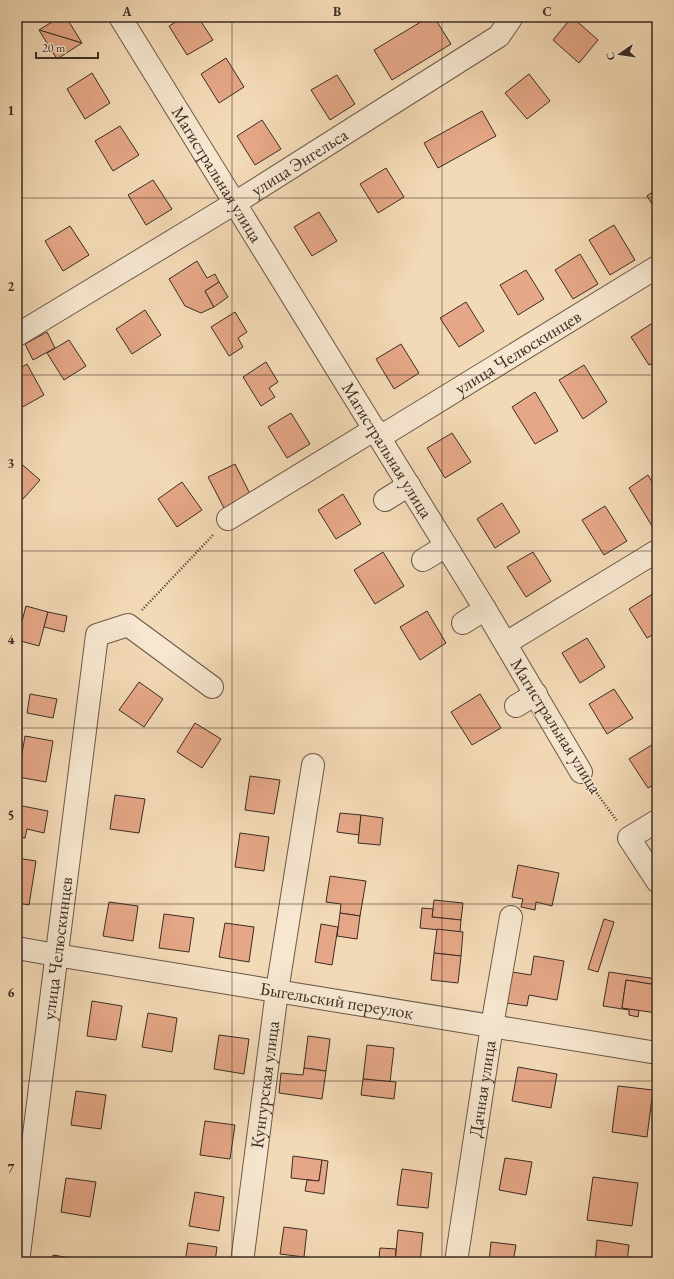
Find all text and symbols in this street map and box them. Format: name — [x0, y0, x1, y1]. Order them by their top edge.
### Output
text: A — [121, 3, 132, 20]
text: B — [333, 3, 341, 20]
text: C — [542, 3, 552, 20]
scale bar — [36, 34, 98, 60]
north arrow — [600, 34, 640, 74]
text: 20 m — [42, 40, 66, 56]
text: С — [603, 51, 618, 62]
text: 1 — [8, 102, 15, 119]
street label: Магистральная улица — [167, 102, 269, 247]
street label: улица Энгельса — [246, 122, 353, 201]
text: 2 — [8, 278, 15, 295]
street label: улица Челюскинцев — [450, 304, 585, 399]
street label: Магистральная улица — [337, 378, 439, 523]
text: 3 — [8, 455, 15, 472]
text: 4 — [8, 631, 15, 648]
street label: Магистральная улица — [505, 654, 608, 799]
text: 5 — [8, 807, 14, 824]
street label: улица Челюскинцев — [37, 875, 77, 1021]
street label: Быгельский переулок — [258, 976, 416, 1024]
text: 6 — [8, 984, 15, 1001]
street label: Кунгурская улица — [245, 1018, 284, 1150]
street label: Дачная улица — [463, 1038, 501, 1139]
text: 7 — [8, 1160, 15, 1177]

